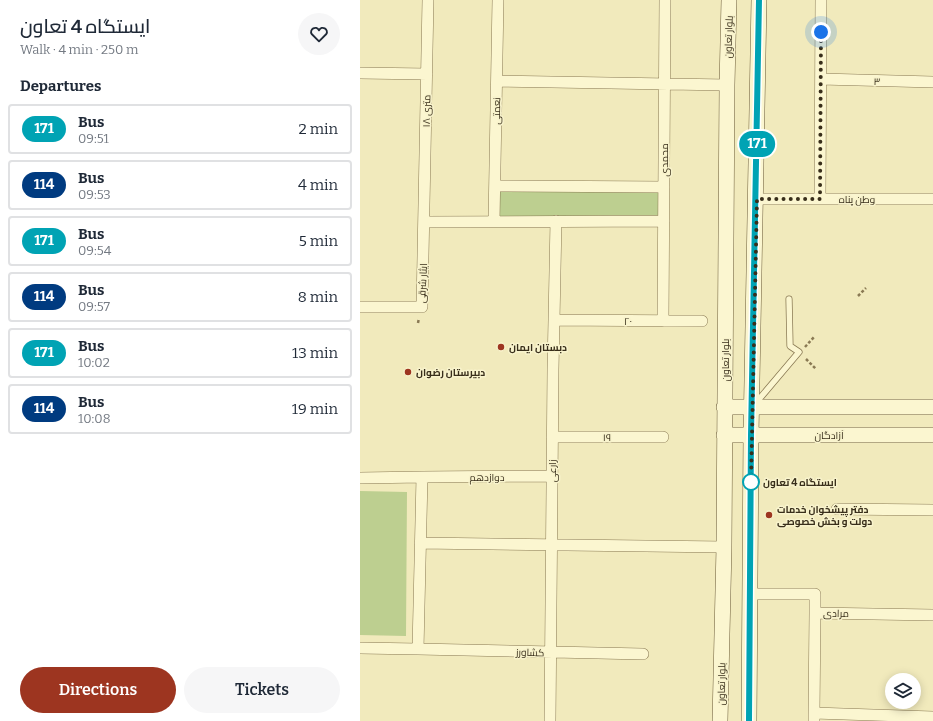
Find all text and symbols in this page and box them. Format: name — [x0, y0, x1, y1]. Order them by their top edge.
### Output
button: heart — [298, 13, 340, 55]
text: ایستگاه 4 تعاون — [20, 15, 150, 38]
street label: بلوار تعاون — [722, 15, 736, 59]
your location — [811, 22, 831, 42]
text: Walk · 4 min · 250 m — [20, 42, 138, 57]
street label: ۳ — [873, 76, 881, 88]
text: Departures — [20, 77, 101, 95]
street label: ۱۸ متری — [421, 95, 433, 127]
street label: نعمتی — [491, 97, 503, 125]
text: Bus — [78, 113, 104, 131]
text: 171 — [34, 120, 54, 137]
text: 2 min — [299, 120, 338, 138]
text: 09:51 — [78, 131, 109, 146]
line badge: 171 — [734, 131, 780, 157]
text: 171 — [747, 135, 767, 152]
street label: محمدی — [659, 143, 671, 177]
text: Bus — [78, 169, 104, 187]
text: 114 — [34, 176, 54, 193]
text: 4 min — [298, 176, 338, 194]
text: 09:53 — [78, 187, 111, 202]
street label: وطن پناه — [839, 194, 875, 206]
text: Bus — [78, 225, 104, 243]
text: 171 — [34, 232, 54, 249]
text: 5 min — [299, 232, 338, 250]
text: 09:54 — [78, 243, 111, 258]
street label: ایثار شرقی — [416, 263, 430, 303]
text: Bus — [78, 281, 104, 299]
text: 114 — [34, 288, 54, 305]
text: 8 min — [298, 288, 338, 306]
text: 09:57 — [78, 299, 110, 314]
street label: ۲۰ — [624, 316, 632, 328]
text: Bus — [78, 337, 104, 355]
street label: بلوار تعاون — [720, 339, 732, 381]
marker: دبستان ایمان — [496, 342, 506, 352]
place label: دبستان ایمان — [509, 342, 567, 354]
text: 171 — [34, 344, 54, 361]
text: 13 min — [292, 344, 338, 362]
text: 10:02 — [78, 355, 110, 370]
marker: دبیرستان رضوان — [403, 367, 413, 377]
place label: دبیرستان رضوان — [416, 367, 485, 379]
text: Bus — [78, 393, 104, 411]
text: 114 — [34, 400, 54, 417]
text: 19 min — [292, 400, 338, 418]
text: 10:08 — [78, 411, 111, 426]
street label: آزادگان — [814, 430, 844, 442]
street label: ۱۹ — [603, 432, 611, 444]
street label: زارعی — [547, 460, 559, 482]
street label: دوازدهم — [470, 472, 505, 485]
marker: ایستگاه 4 تعاون — [742, 473, 760, 491]
place label: ایستگاه 4 تعاون — [763, 477, 837, 489]
place label: دفتر پیشخوان خدمات دولت و بخش خصوصی — [777, 504, 872, 528]
marker: دفتر پیشخوان خدمات دولت و بخش خصوصی — [764, 510, 774, 520]
street label: مرادی — [823, 608, 849, 620]
street label: کشاورز — [515, 647, 544, 659]
street label: بلوار تعاون — [716, 662, 728, 706]
button: Directions — [20, 667, 176, 713]
button: Tickets — [184, 667, 340, 713]
map controls — [885, 673, 921, 709]
button: layers — [885, 673, 921, 709]

